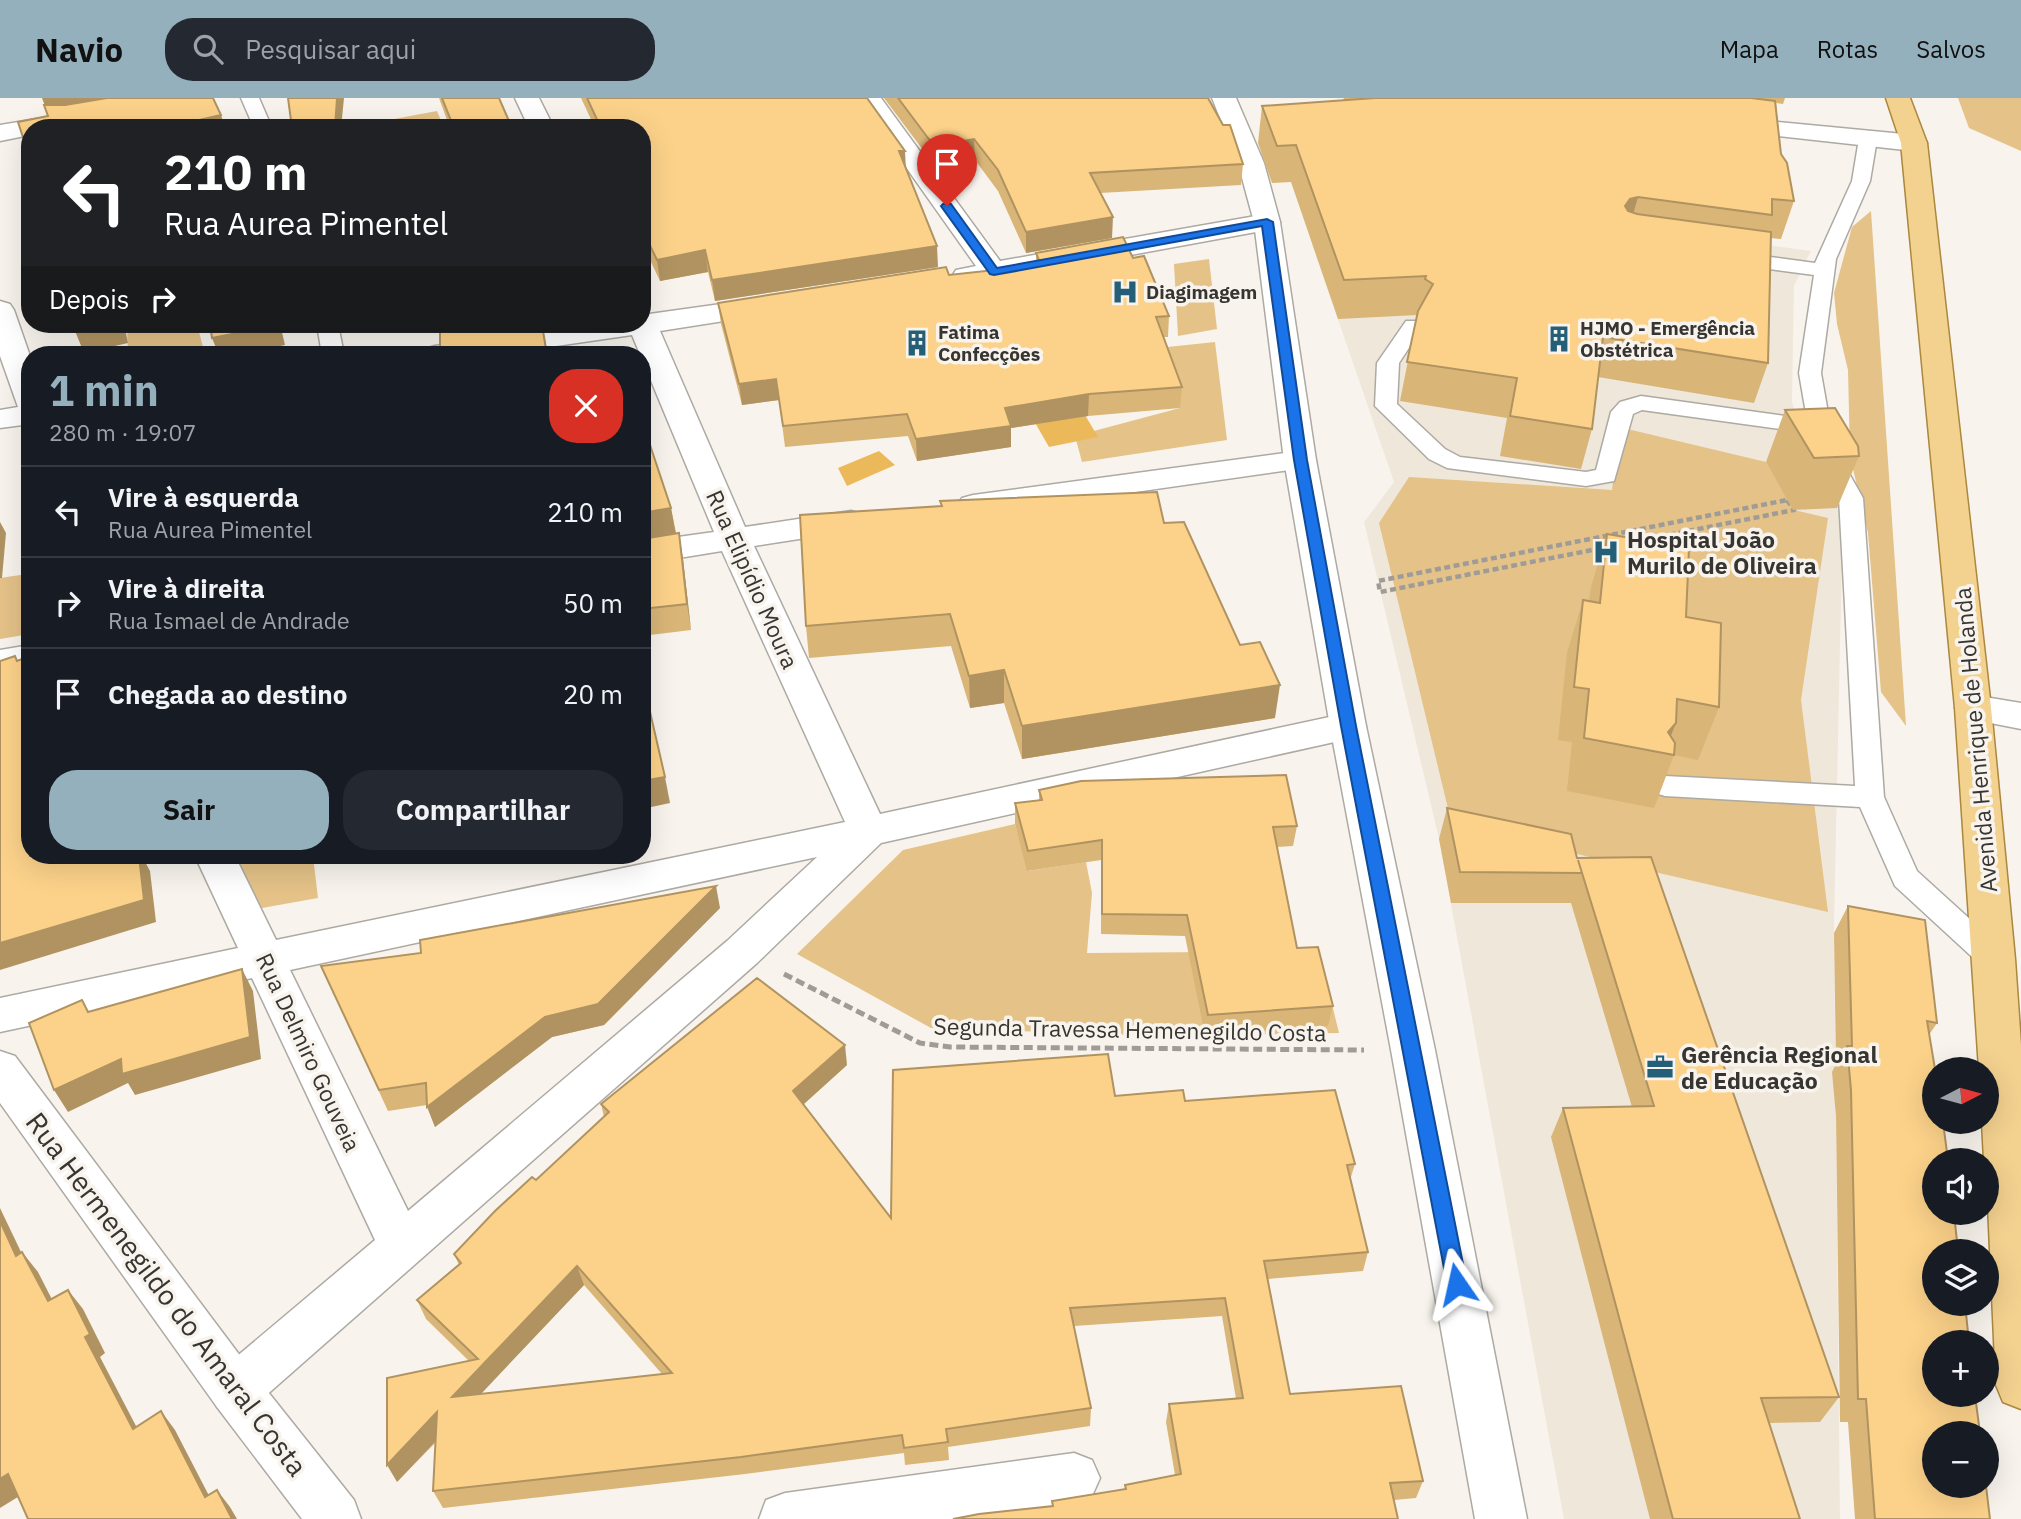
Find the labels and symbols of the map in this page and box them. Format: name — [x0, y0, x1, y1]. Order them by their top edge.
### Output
pin — [917, 134, 977, 206]
hospital icon: Diagimagem — [1110, 277, 1140, 307]
place label: Diagimagem — [1146, 280, 1257, 304]
place label: HJMO - Emergência Obstétrica — [1580, 316, 1755, 362]
place label: Fatima Confecções — [938, 320, 1040, 366]
building icon: HJMO - Emergência Obstétrica — [1544, 324, 1574, 354]
building icon: Fatima Confecções — [902, 328, 932, 358]
street label: Rua Elipídio Moura — [700, 485, 806, 673]
place label: Hospital João Murilo de Oliveira — [1627, 524, 1817, 580]
hospital icon: Hospital João Murilo de Oliveira — [1591, 537, 1621, 567]
street label: Avenida Henrique de Holanda — [1947, 586, 2003, 894]
street label: Rua Delmiro Gouveia — [250, 948, 368, 1156]
street label: Segunda Travessa Hemenegildo Costa — [933, 1011, 1327, 1047]
place label: Gerência Regional de Educação — [1681, 1039, 1877, 1095]
office icon: Gerência Regional de Educação — [1645, 1052, 1675, 1082]
north arrow — [1922, 1057, 1998, 1134]
street label: Rua Hermenegildo do Amaral Costa — [18, 1105, 316, 1483]
position arrow — [1420, 1247, 1494, 1321]

